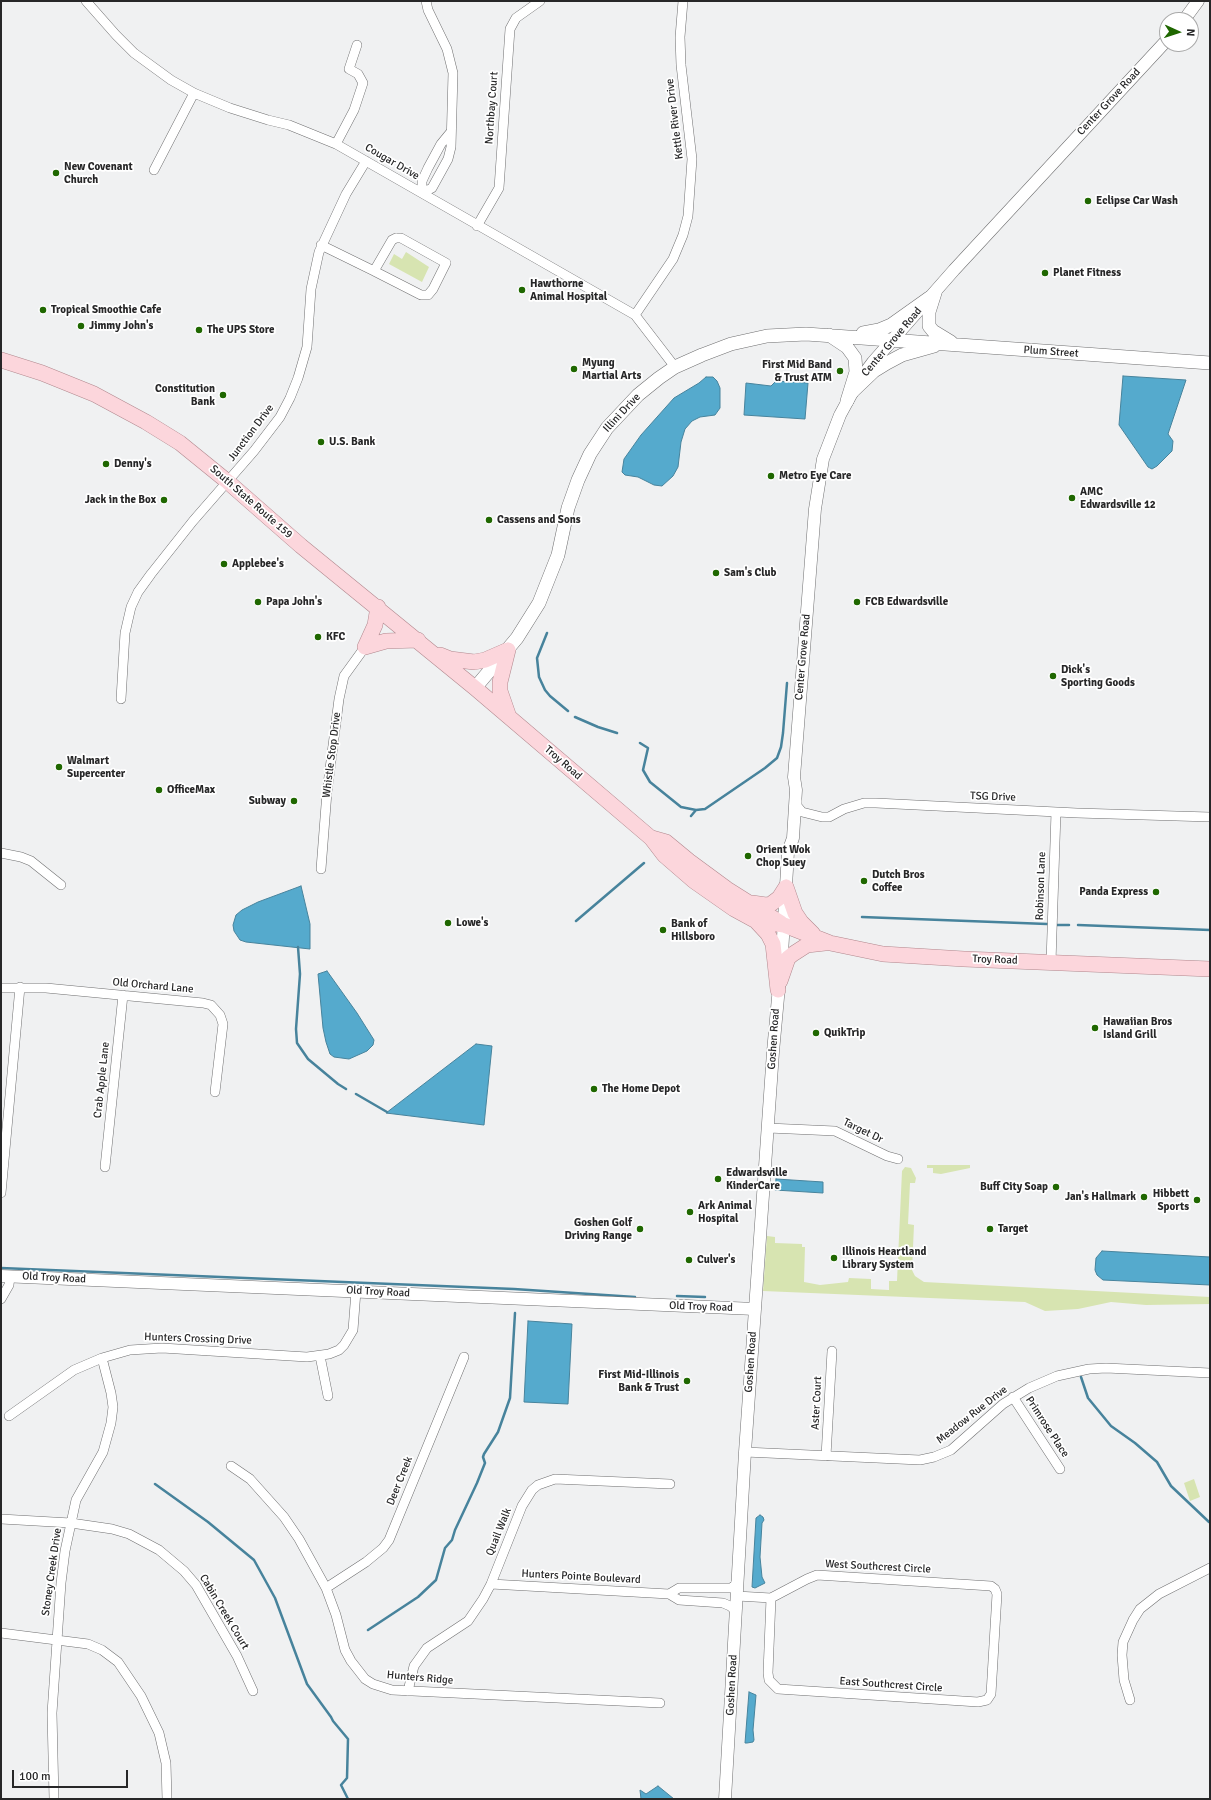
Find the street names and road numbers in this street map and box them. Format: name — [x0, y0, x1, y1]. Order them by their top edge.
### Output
street label: Center Grove Road — [1075, 66, 1143, 138]
street label: Northbay Court — [483, 71, 501, 145]
street label: Kettle River Drive — [663, 78, 687, 160]
street label: Cougar Drive — [362, 141, 422, 183]
street label: Center Grove Road — [859, 305, 925, 379]
street label: Plum Street — [1023, 343, 1079, 361]
street label: Illini Drive — [601, 391, 643, 435]
street label: Junction Drive — [225, 402, 277, 464]
street label: South State Route 159 — [207, 463, 295, 541]
street label: Center Grove Road — [793, 613, 813, 701]
street label: Whistle Stop Drive — [320, 711, 344, 799]
street label: Troy Road — [542, 743, 584, 783]
street label: TSG Drive — [970, 790, 1016, 804]
street label: Robinson Lane — [1033, 851, 1049, 921]
street label: Troy Road — [972, 953, 1018, 967]
street label: Old Orchard Lane — [112, 976, 194, 996]
street label: Goshen Road — [765, 1008, 783, 1070]
street label: Crab Apple Lane — [91, 1041, 113, 1119]
street label: Target Dr — [841, 1116, 885, 1146]
street label: Old Troy Road — [22, 1270, 86, 1286]
street label: Old Troy Road — [346, 1284, 410, 1300]
street label: Old Troy Road — [669, 1299, 733, 1315]
street label: Hunters Crossing Drive — [144, 1331, 252, 1347]
street label: Goshen Road — [742, 1331, 760, 1393]
street label: Aster Court — [809, 1376, 825, 1430]
street label: Meadow Rue Drive — [934, 1383, 1010, 1447]
street label: Primrose Place — [1022, 1394, 1072, 1460]
street label: Deer Creek — [384, 1455, 416, 1507]
street label: Quail Walk — [483, 1506, 515, 1558]
street label: Stoney Creek Drive — [39, 1527, 65, 1617]
street label: West Southcrest Circle — [825, 1558, 931, 1576]
street label: Hunters Pointe Boulevard — [521, 1567, 641, 1587]
street label: Cabin Creek Court — [196, 1572, 252, 1652]
street label: Goshen Road — [724, 1654, 740, 1716]
street label: Hunters Ridge — [386, 1669, 454, 1687]
street label: East Southcrest Circle — [839, 1675, 943, 1695]

